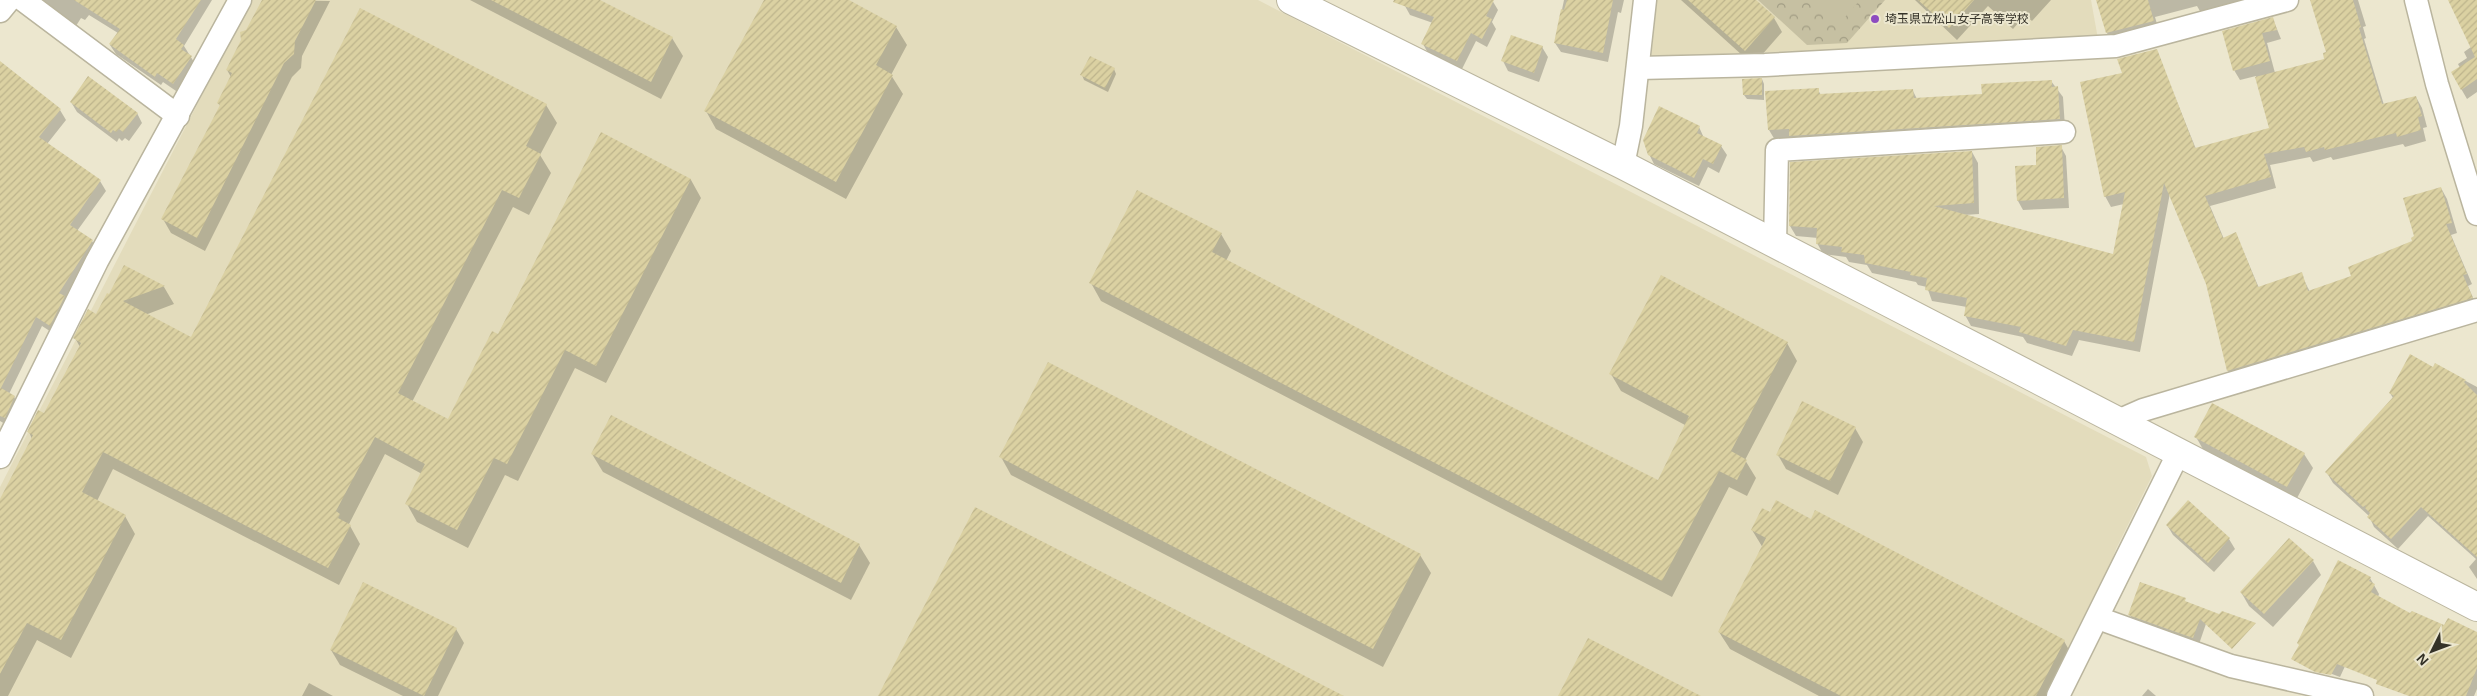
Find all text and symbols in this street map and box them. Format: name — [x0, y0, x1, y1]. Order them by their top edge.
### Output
place label: 埼玉県立松山女子高等学校 — [1885, 12, 2029, 26]
marker: 埼玉県立松山女子高等学校 — [1869, 13, 1881, 25]
north arrow — [2407, 626, 2457, 676]
text: N — [2413, 651, 2432, 669]

